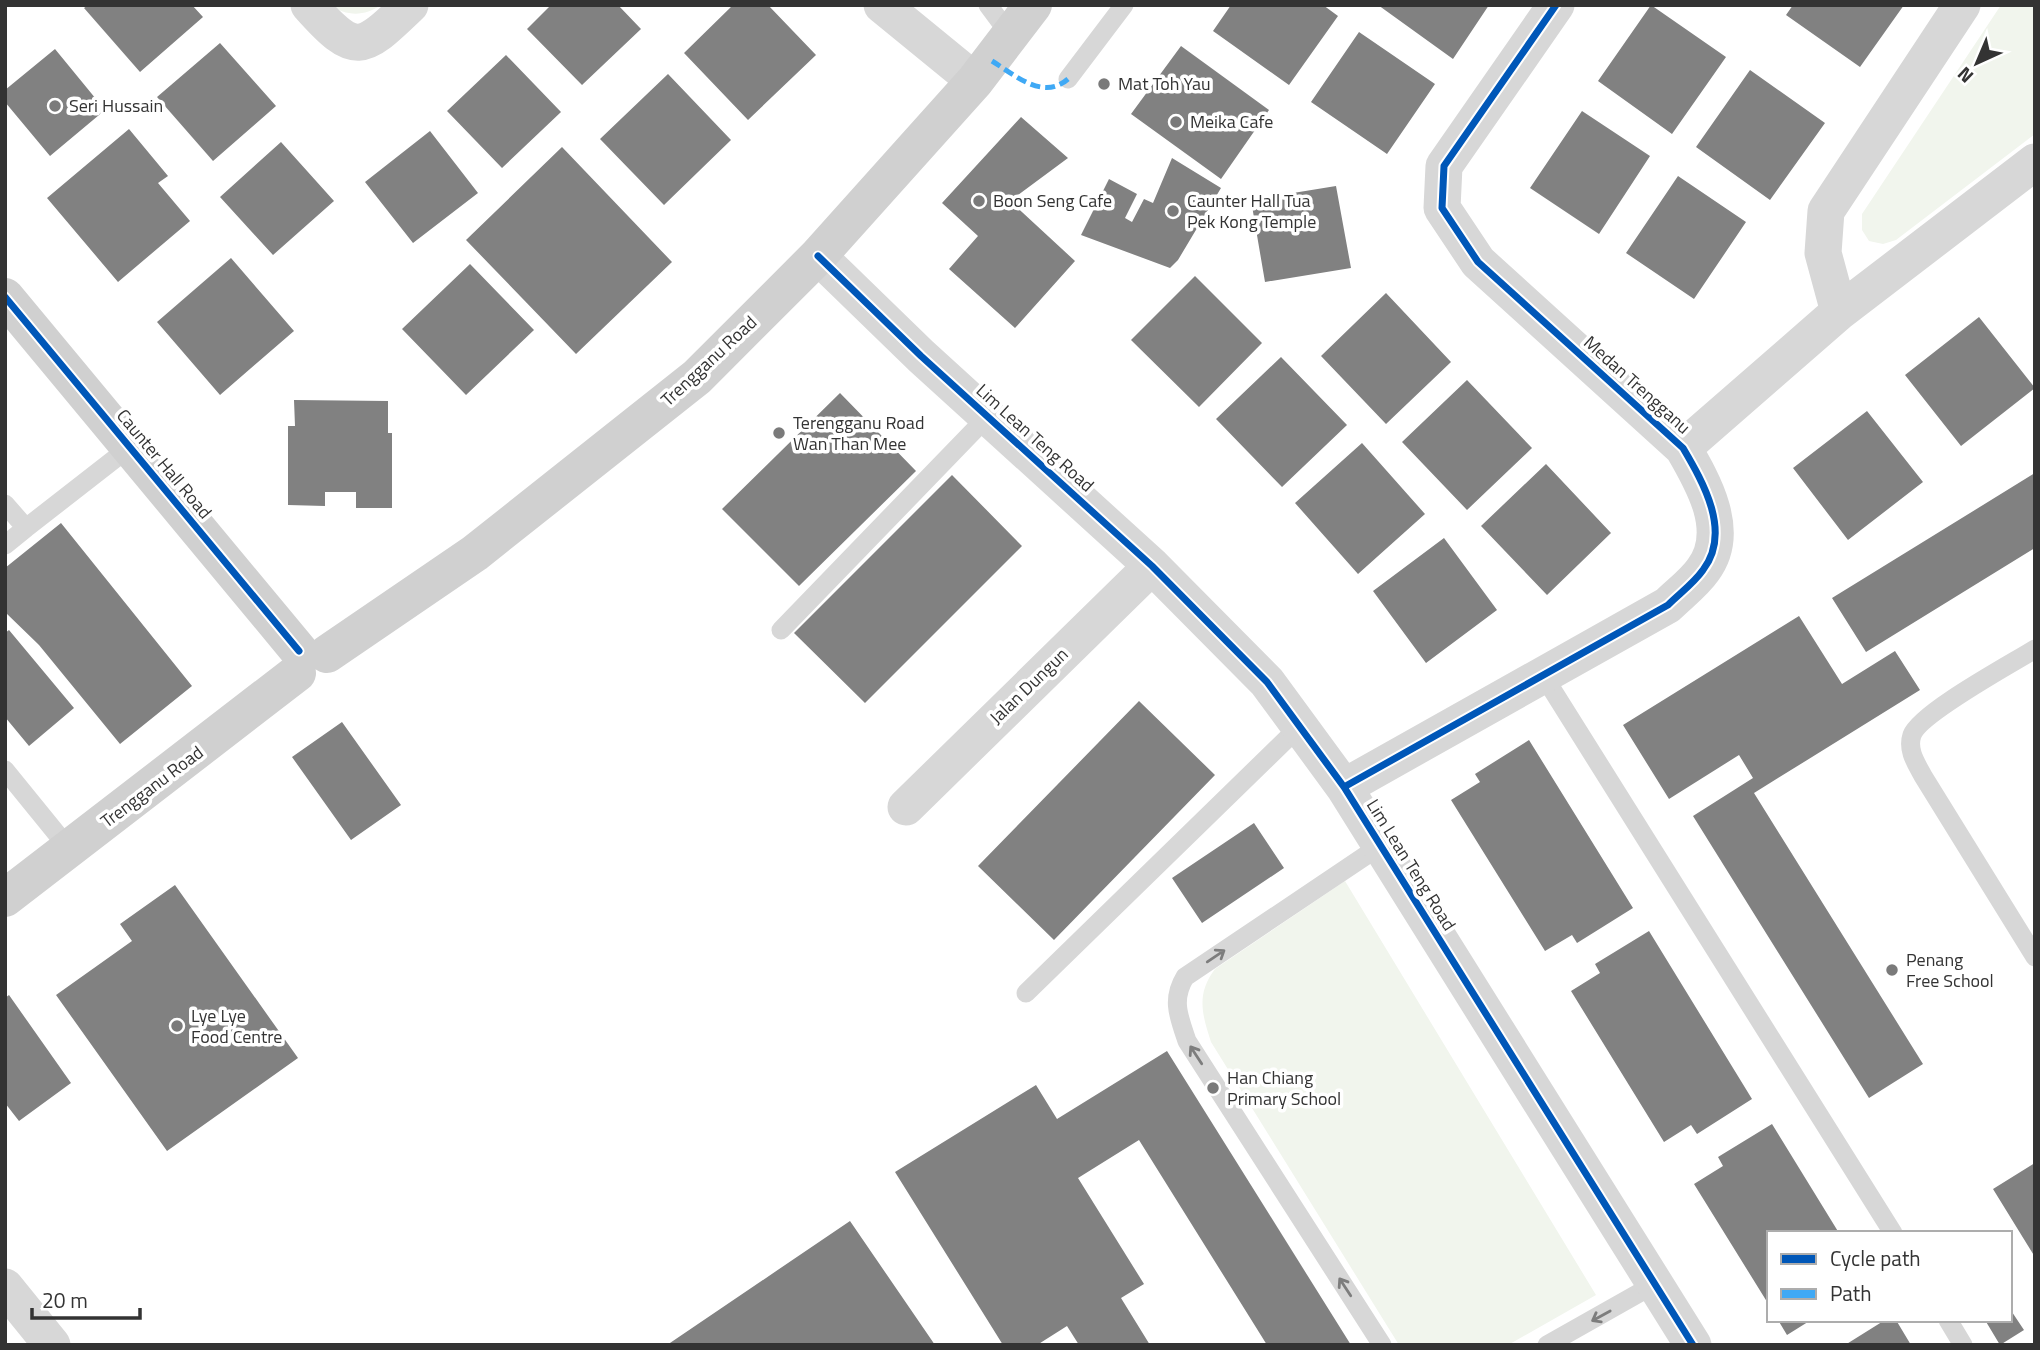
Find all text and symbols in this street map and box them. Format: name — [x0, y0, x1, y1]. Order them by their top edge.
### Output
north arrow — [1942, 28, 2012, 98]
text: N — [1950, 61, 1980, 91]
place label: Mat Toh Yau — [1118, 70, 1210, 97]
marker: Mat Toh Yau — [1096, 76, 1112, 92]
place label: Seri Hussain — [69, 92, 163, 119]
marker: Seri Hussain — [47, 98, 63, 114]
place label: Meika Cafe — [1190, 108, 1273, 135]
marker: Meika Cafe — [1168, 114, 1184, 130]
place label: Boon Seng Cafe — [993, 187, 1112, 214]
place label: Caunter Hall Tua Pek Kong Temple — [1187, 187, 1316, 235]
marker: Boon Seng Cafe — [971, 193, 987, 209]
marker: Caunter Hall Tua Pek Kong Temple — [1165, 203, 1181, 219]
street label: Trengganu Road — [655, 309, 763, 412]
street label: Medan Trengganu — [1578, 329, 1697, 440]
street label: Lim Lean Teng Road — [970, 377, 1100, 498]
street label: Caunter Hall Road — [110, 403, 218, 524]
place label: Terengganu Road Wan Than Mee — [793, 409, 924, 457]
marker: Terengganu Road Wan Than Mee — [771, 425, 787, 441]
street label: Jalan Dungun — [983, 641, 1074, 730]
street label: Trengganu Road — [95, 739, 209, 834]
street label: Lim Lean Teng Road — [1360, 794, 1463, 936]
place label: Penang Free School — [1906, 946, 1994, 994]
one-way arrow — [1206, 949, 1226, 963]
marker: Penang Free School — [1884, 962, 1900, 978]
place label: Lye Lye Food Centre — [191, 1002, 282, 1050]
marker: Lye Lye Food Centre — [169, 1018, 185, 1034]
one-way arrow — [1188, 1046, 1203, 1065]
place label: Han Chiang Primary School — [1227, 1064, 1341, 1112]
marker: Han Chiang Primary School — [1205, 1080, 1221, 1096]
legend — [1767, 1231, 2012, 1322]
text: Cycle path — [1830, 1242, 1921, 1274]
scale bar — [32, 1276, 140, 1320]
text: Path — [1830, 1277, 1872, 1309]
one-way arrow — [1338, 1278, 1352, 1298]
text: 20 m — [42, 1284, 88, 1316]
one-way arrow — [1592, 1309, 1612, 1323]

